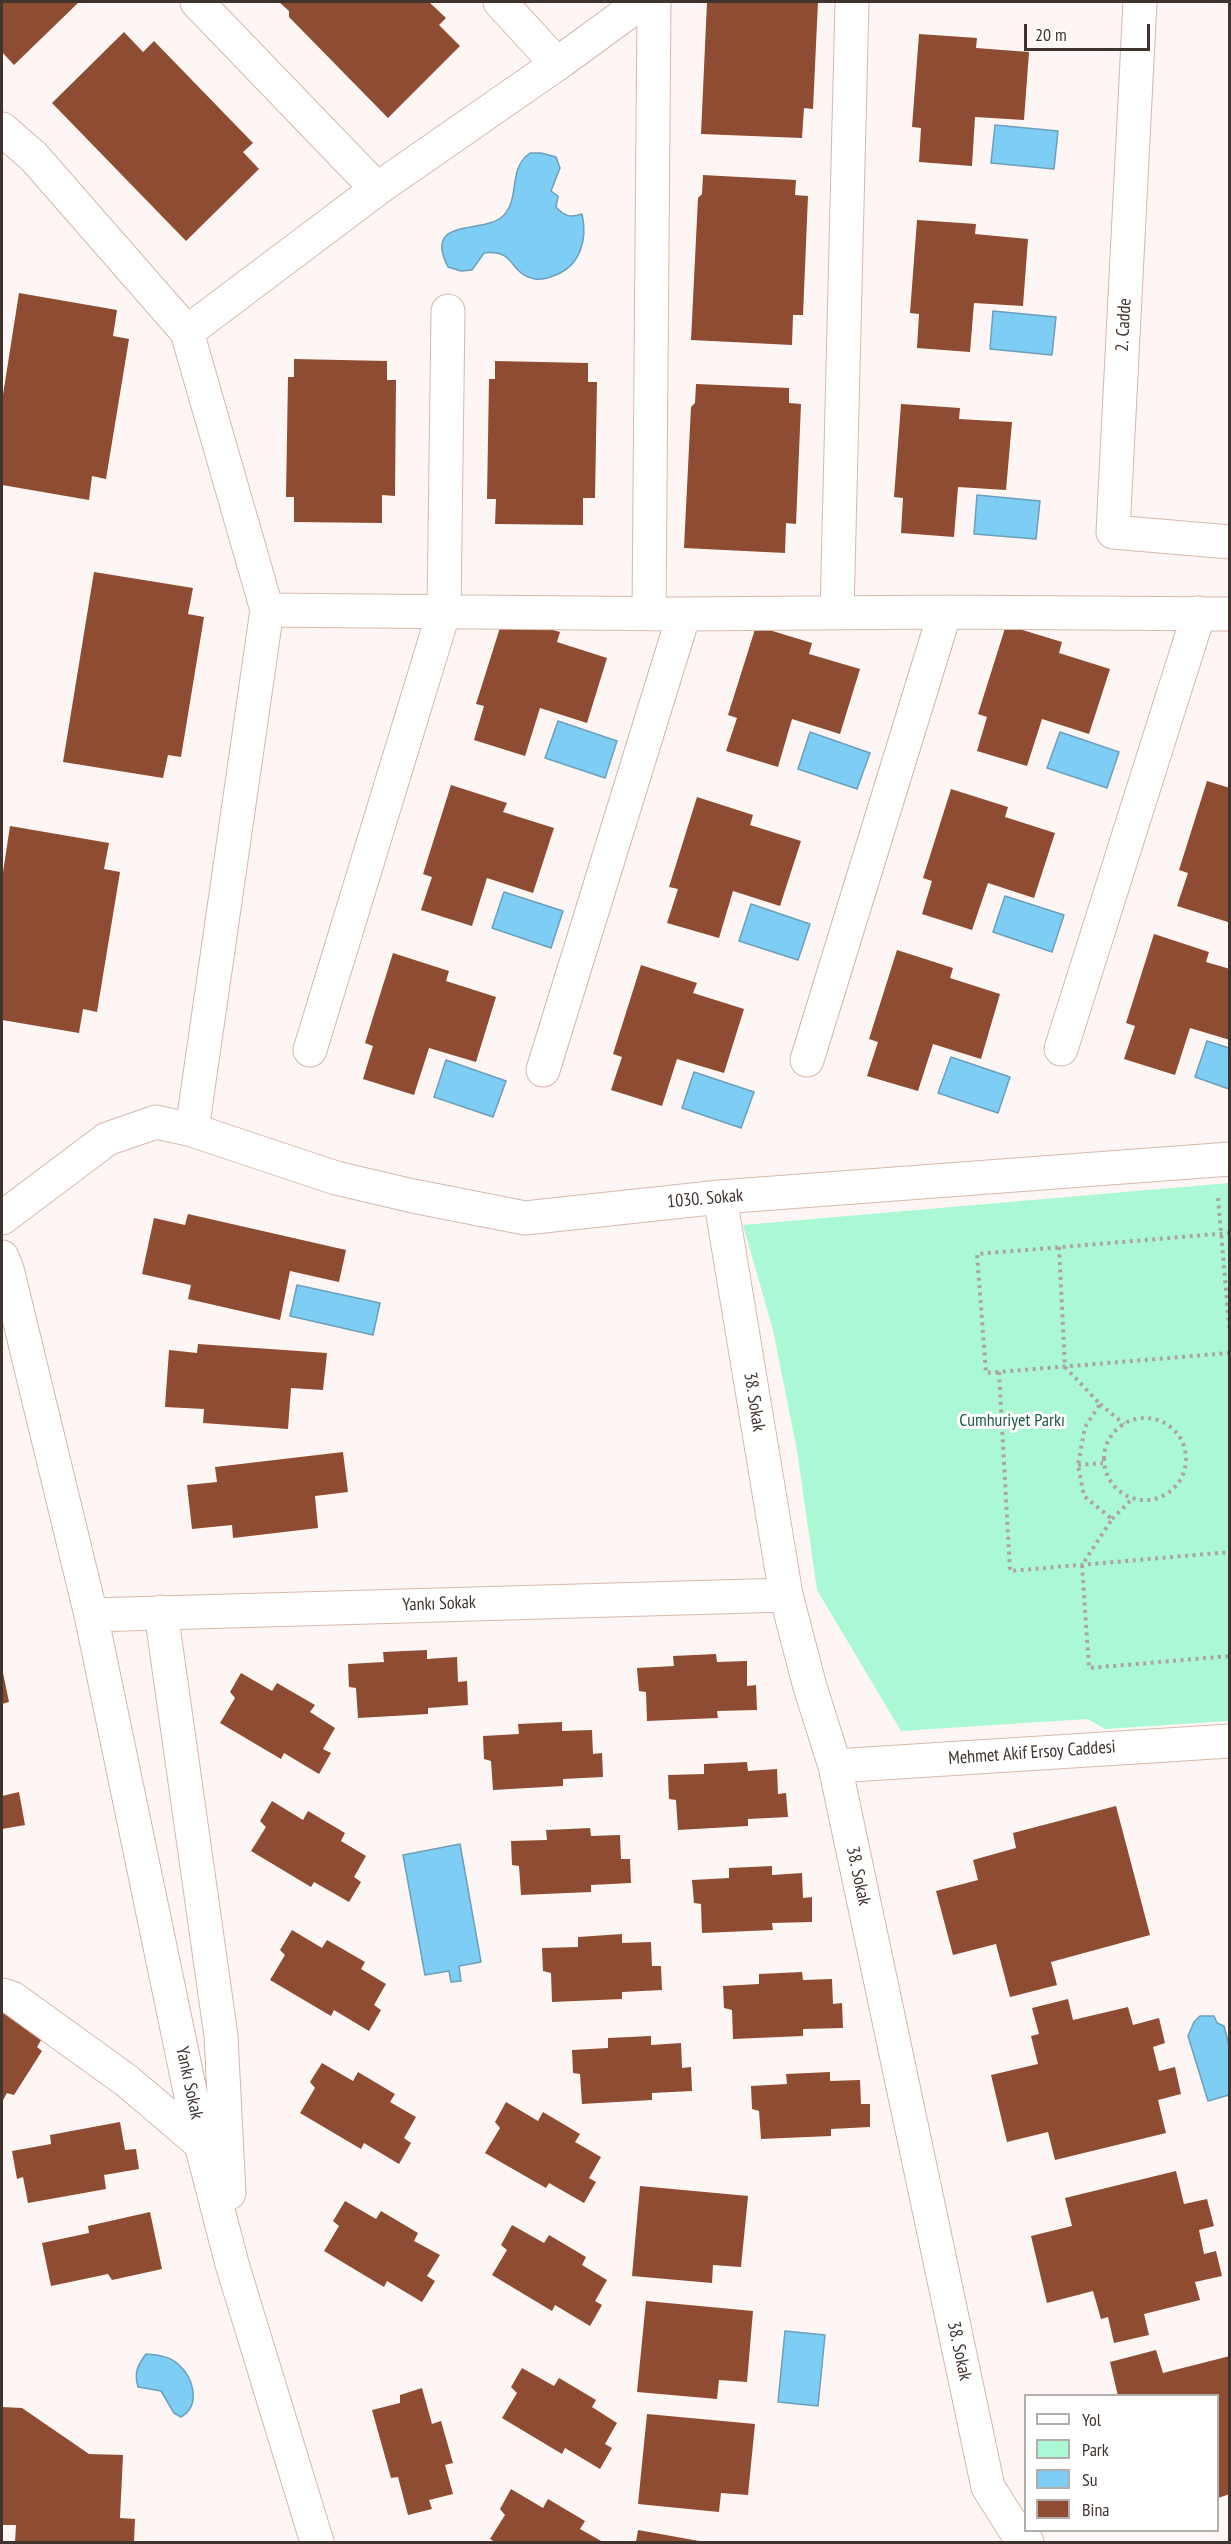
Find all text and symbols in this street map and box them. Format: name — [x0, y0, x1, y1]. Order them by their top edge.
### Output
scale bar — [1027, 12, 1153, 50]
text: 20 m — [1035, 23, 1067, 46]
street label: 2. Cadde — [1112, 298, 1136, 352]
street label: 1030. Sokak — [666, 1185, 744, 1213]
street label: 38. Sokak — [739, 1371, 769, 1433]
park label: Cumhuriyet Parkı — [959, 1410, 1065, 1432]
street label: Yankı Sokak — [402, 1592, 476, 1616]
street label: Mehmet Akif Ersoy Caddesi — [948, 1736, 1116, 1770]
street label: 38. Sokak — [841, 1844, 875, 1908]
street label: Yankı Sokak — [171, 2045, 207, 2121]
street label: 38. Sokak — [942, 2319, 976, 2383]
legend — [1024, 2394, 1219, 2532]
text: Yol — [1082, 2408, 1101, 2431]
text: Park — [1082, 2438, 1109, 2461]
text: Su — [1082, 2468, 1098, 2491]
text: Bina — [1082, 2498, 1110, 2521]

